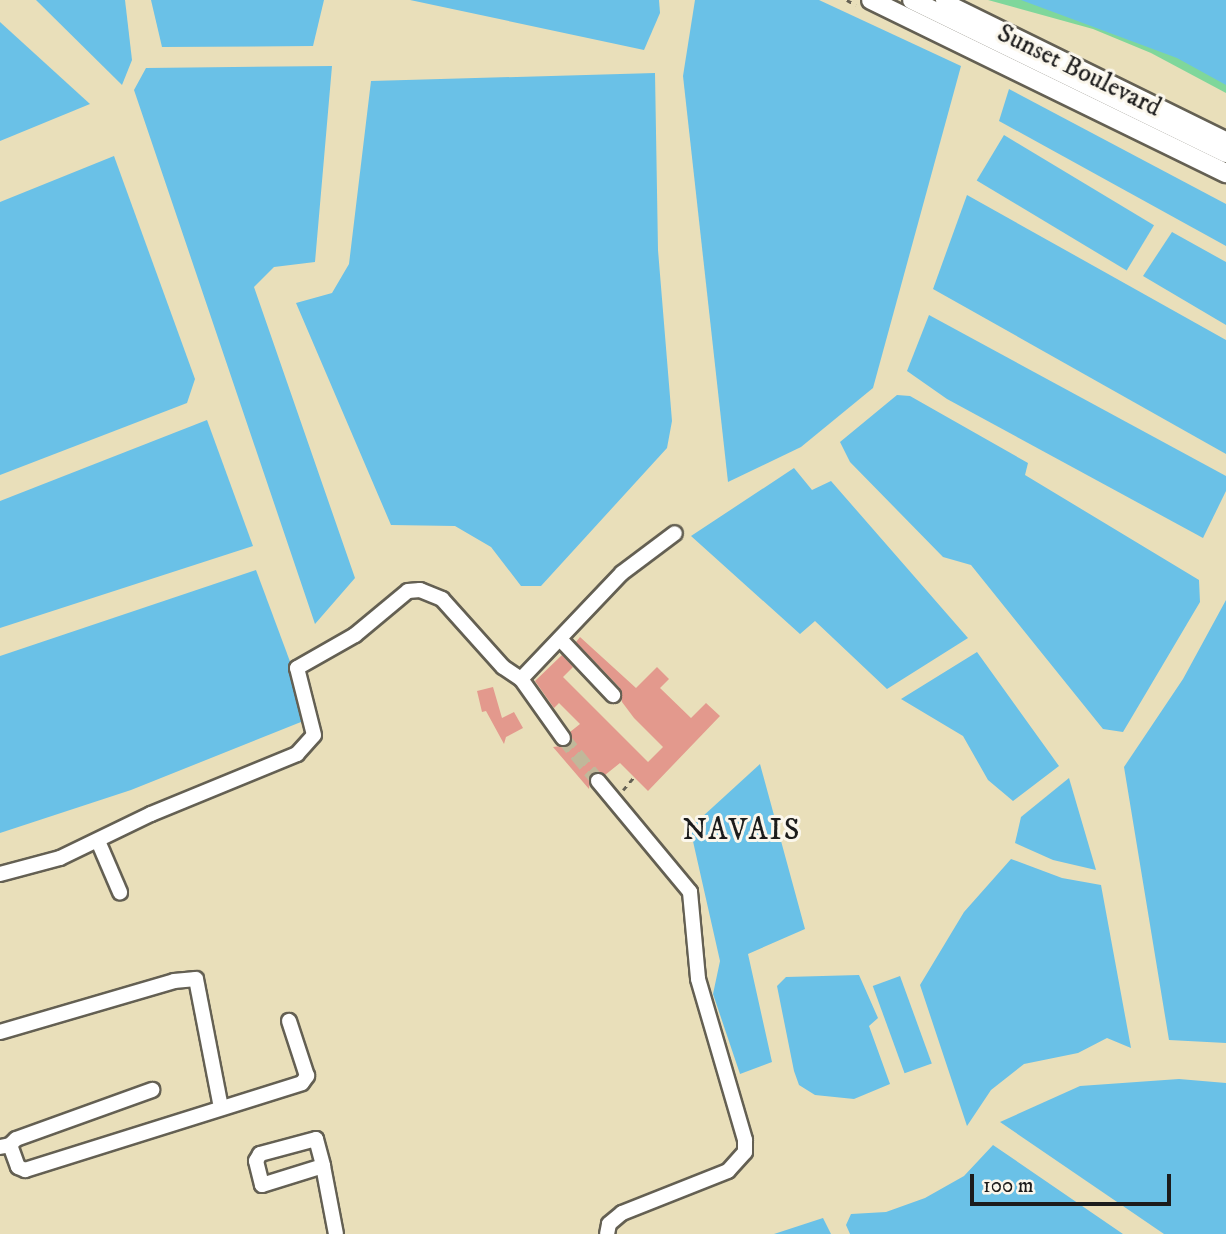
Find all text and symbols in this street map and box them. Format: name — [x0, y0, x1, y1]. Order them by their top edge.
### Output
street label: Sunset Boulevard — [992, 18, 1166, 124]
district label: NAVAIS — [683, 813, 801, 849]
scale bar — [974, 1160, 1175, 1204]
text: 100 m — [983, 1173, 1034, 1199]

